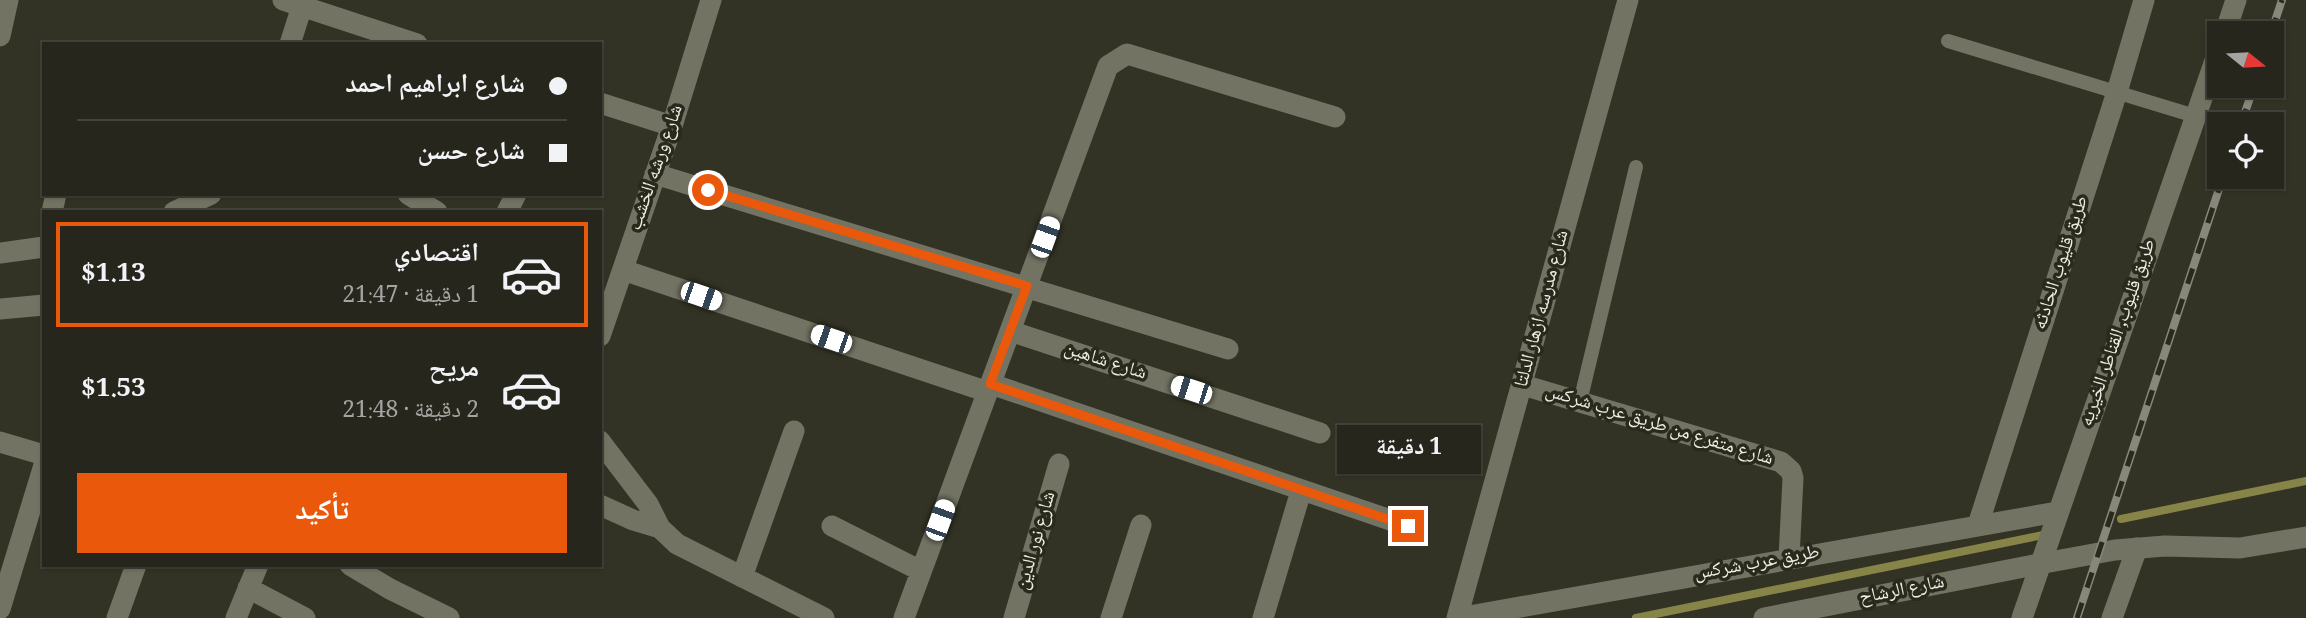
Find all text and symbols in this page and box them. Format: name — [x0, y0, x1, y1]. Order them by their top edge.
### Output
north arrow — [2207, 21, 2284, 98]
map controls — [2207, 21, 2284, 189]
text: شارع ابراهيم احمد — [345, 64, 525, 108]
street label: شارع ورشه الخشب — [621, 101, 693, 235]
button: locate — [2207, 112, 2284, 189]
text: شارع حسن — [417, 131, 525, 175]
route start — [692, 174, 724, 206]
street label: طريق قليوب الحادثه — [2025, 192, 2099, 334]
car — [1028, 214, 1063, 260]
street label: شارع مدرسه ازهار الدلتا — [1507, 227, 1579, 391]
text: اقتصادي — [394, 233, 479, 277]
street label: طريق قليوب, القناطر الخيريه — [2072, 235, 2166, 431]
icon: car — [500, 243, 563, 306]
text: $1.13 — [81, 253, 146, 297]
text: 1 دقيقة · 21:47 — [342, 277, 479, 317]
car — [678, 279, 725, 313]
car — [808, 322, 855, 356]
street label: شارع شاهين — [1060, 334, 1150, 390]
text: مريح — [429, 348, 479, 392]
icon: car — [500, 358, 563, 421]
text: $1.53 — [81, 368, 146, 412]
car — [1168, 374, 1215, 406]
street label: شارع متفرع من طريق عرب شركس — [1541, 376, 1777, 476]
text: 2 دقيقة · 21:48 — [342, 392, 479, 432]
callout: 1 دقيقة — [1336, 424, 1480, 474]
text: 1 دقيقة — [1376, 429, 1442, 469]
button: تأكيد — [77, 473, 567, 553]
street label: شارع نور الدين — [1008, 488, 1066, 594]
car — [923, 497, 958, 543]
route end — [1392, 510, 1424, 542]
street label: طريق عرب شركس — [1692, 537, 1822, 591]
street label: شارع الرشاح — [1857, 567, 1947, 615]

